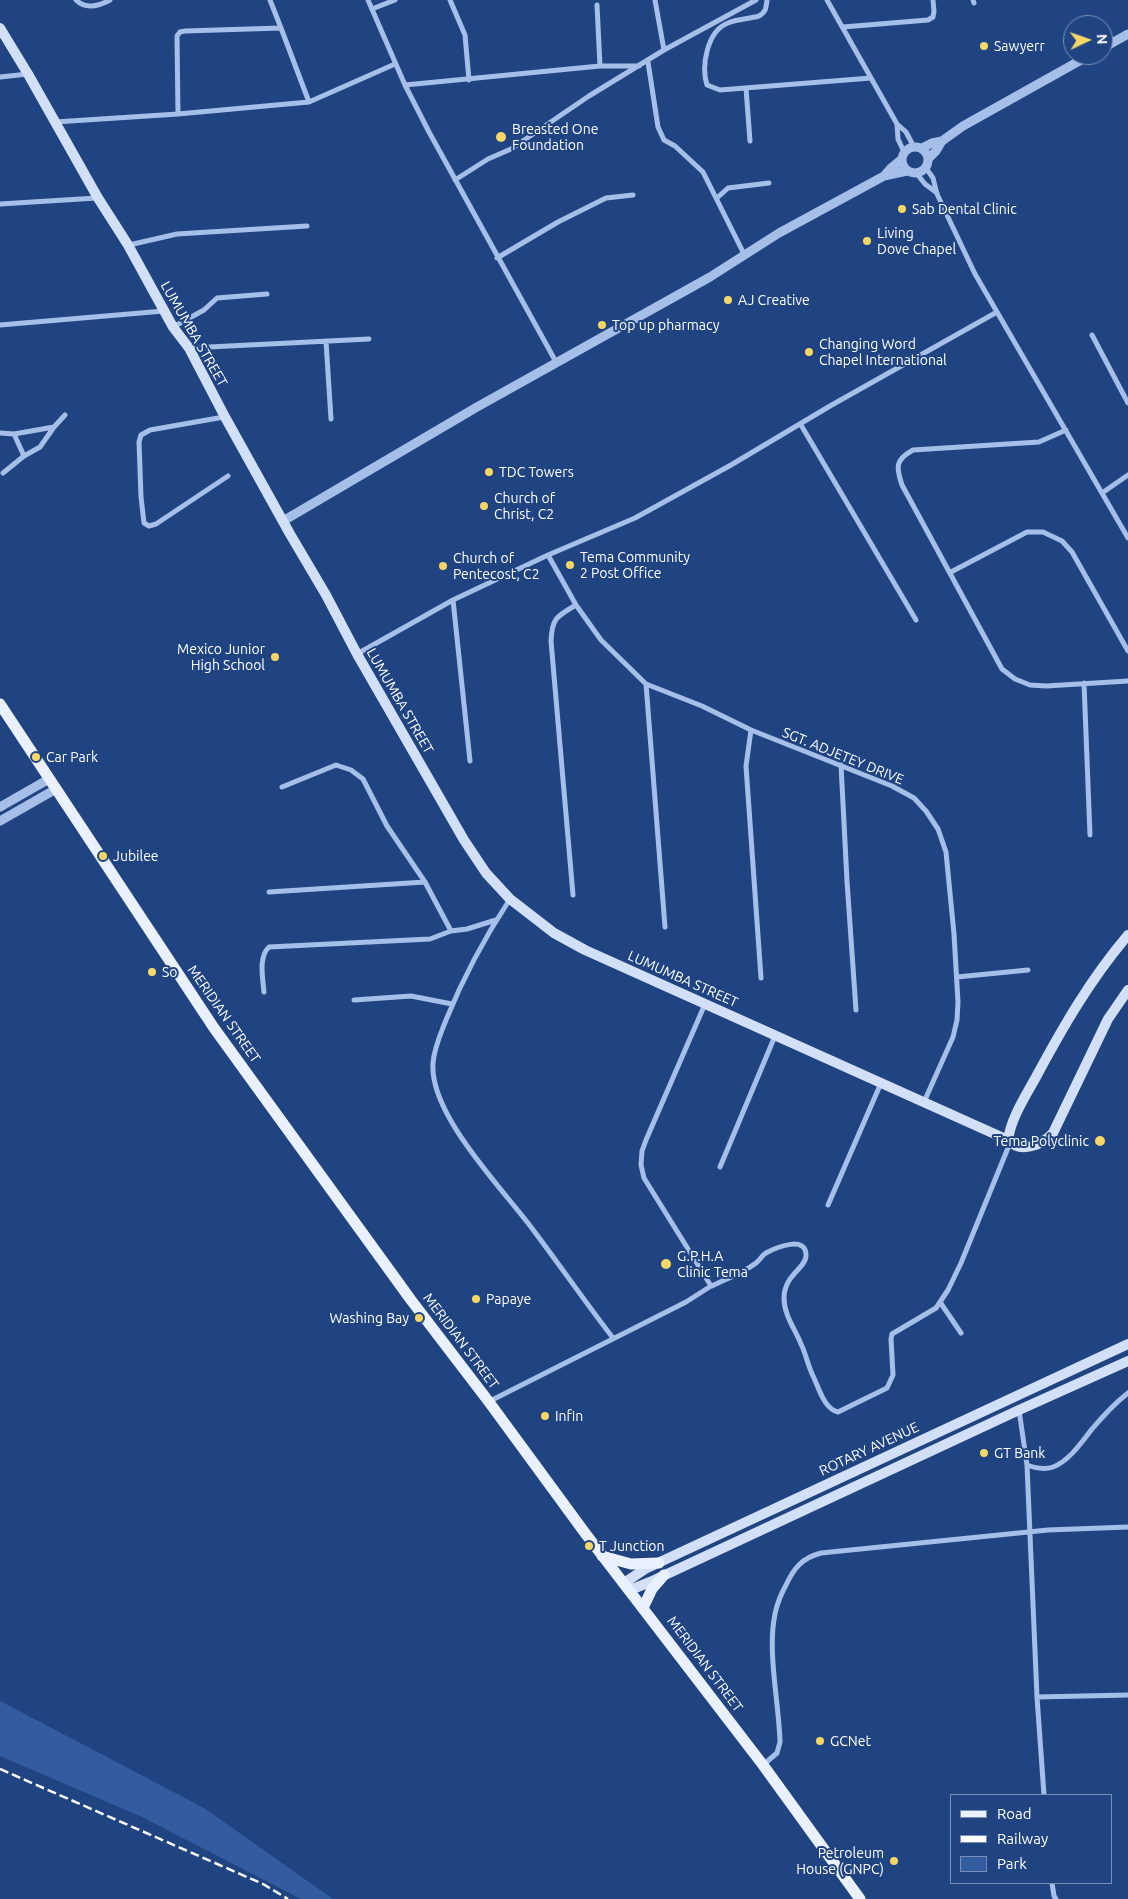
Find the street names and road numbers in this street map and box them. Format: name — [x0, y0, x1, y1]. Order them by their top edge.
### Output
street label: LUMUMBA STREET — [157, 278, 231, 390]
street label: LUMUMBA STREET — [363, 645, 437, 757]
street label: SGT. ADJETEY DRIVE — [780, 724, 906, 788]
street label: LUMUMBA STREET — [625, 947, 741, 1011]
street label: MERIDIAN STREET — [184, 962, 264, 1066]
street label: MERIDIAN STREET — [420, 1290, 502, 1392]
street label: ROTARY AVENUE — [817, 1419, 921, 1479]
street label: MERIDIAN STREET — [664, 1613, 746, 1715]

